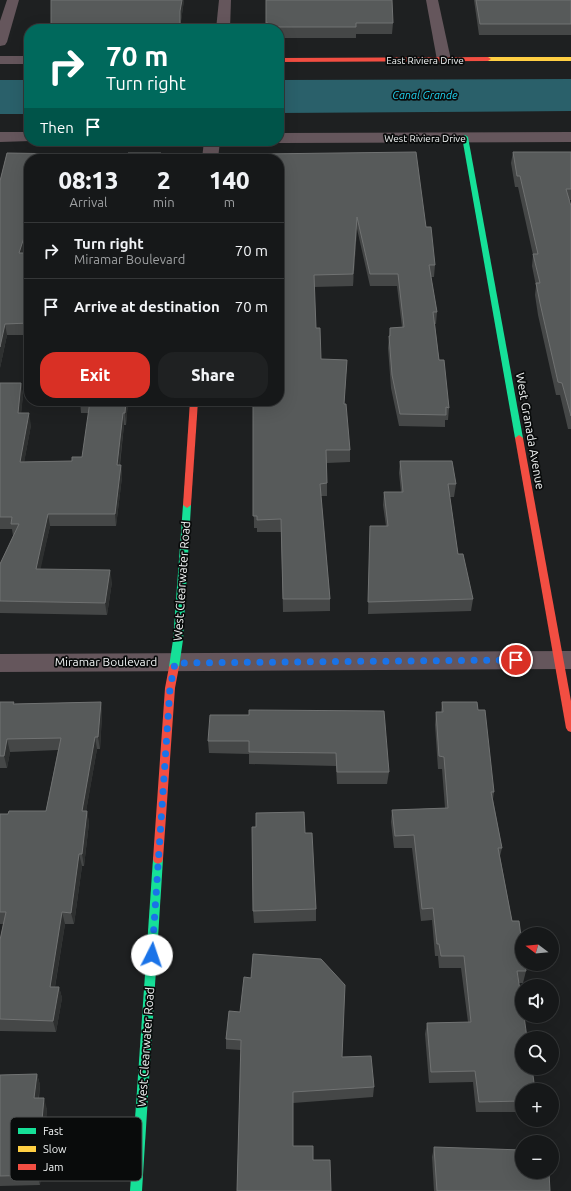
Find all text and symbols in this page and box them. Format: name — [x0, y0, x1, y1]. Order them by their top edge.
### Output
icon: right — [40, 40, 92, 92]
text: 70 m — [106, 40, 168, 71]
street label: East Riviera Drive — [386, 55, 464, 66]
text: Turn right — [106, 73, 186, 93]
water label: Canal Grande — [392, 89, 458, 101]
icon: arrive — [82, 116, 104, 138]
text: Then — [40, 119, 74, 136]
street label: West Riviera Drive — [384, 133, 466, 144]
text: 08:13 — [58, 167, 118, 194]
text: 2 — [157, 167, 170, 194]
text: 140 — [209, 167, 250, 194]
text: Arrival — [69, 195, 107, 209]
text: min — [153, 195, 175, 209]
text: m — [224, 195, 235, 209]
text: Turn right — [74, 235, 144, 252]
icon: right — [40, 240, 62, 262]
text: 70 m — [235, 242, 268, 259]
text: Miramar Boulevard — [74, 252, 185, 266]
icon: arrive — [40, 296, 62, 318]
text: Arrive at destination — [74, 298, 220, 315]
text: 70 m — [235, 298, 268, 315]
button: Exit — [40, 352, 150, 398]
button: Share — [158, 352, 268, 398]
street label: West Granada Avenue — [514, 372, 547, 490]
street label: West Clearwater Road — [171, 521, 192, 641]
pin — [499, 643, 533, 677]
icon: arrive — [505, 649, 527, 671]
street label: Miramar Boulevard — [55, 655, 157, 668]
north arrow — [515, 927, 559, 971]
map controls — [515, 927, 559, 1179]
position arrow — [131, 934, 173, 976]
button: sound — [515, 979, 559, 1023]
street label: West Clearwater Road — [135, 987, 156, 1107]
button: search — [515, 1031, 559, 1075]
button: + — [515, 1083, 559, 1127]
legend — [10, 1117, 142, 1181]
text: Fast — [43, 1125, 64, 1137]
button: − — [515, 1135, 559, 1179]
text: Slow — [43, 1143, 67, 1155]
text: Jam — [43, 1161, 64, 1173]

